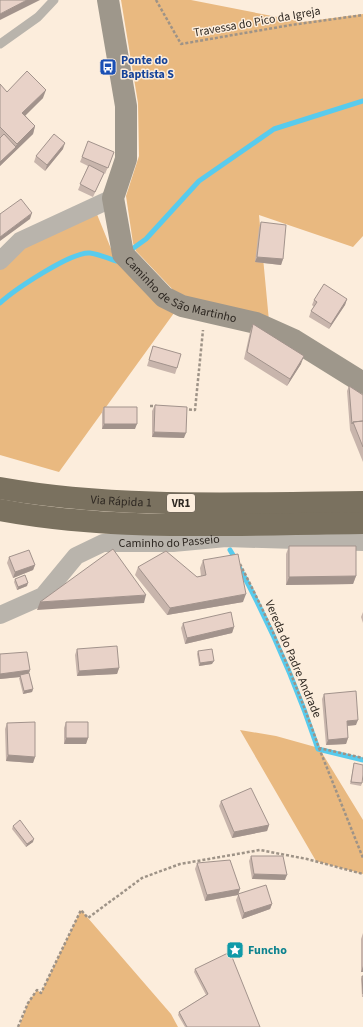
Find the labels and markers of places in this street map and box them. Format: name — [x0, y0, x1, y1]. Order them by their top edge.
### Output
place label: Ponte do Baptista S — [121, 52, 174, 83]
bus stop icon: Ponte do Baptista S — [98, 57, 118, 77]
place icon: Funcho — [225, 940, 245, 960]
place label: Funcho — [248, 942, 287, 959]

